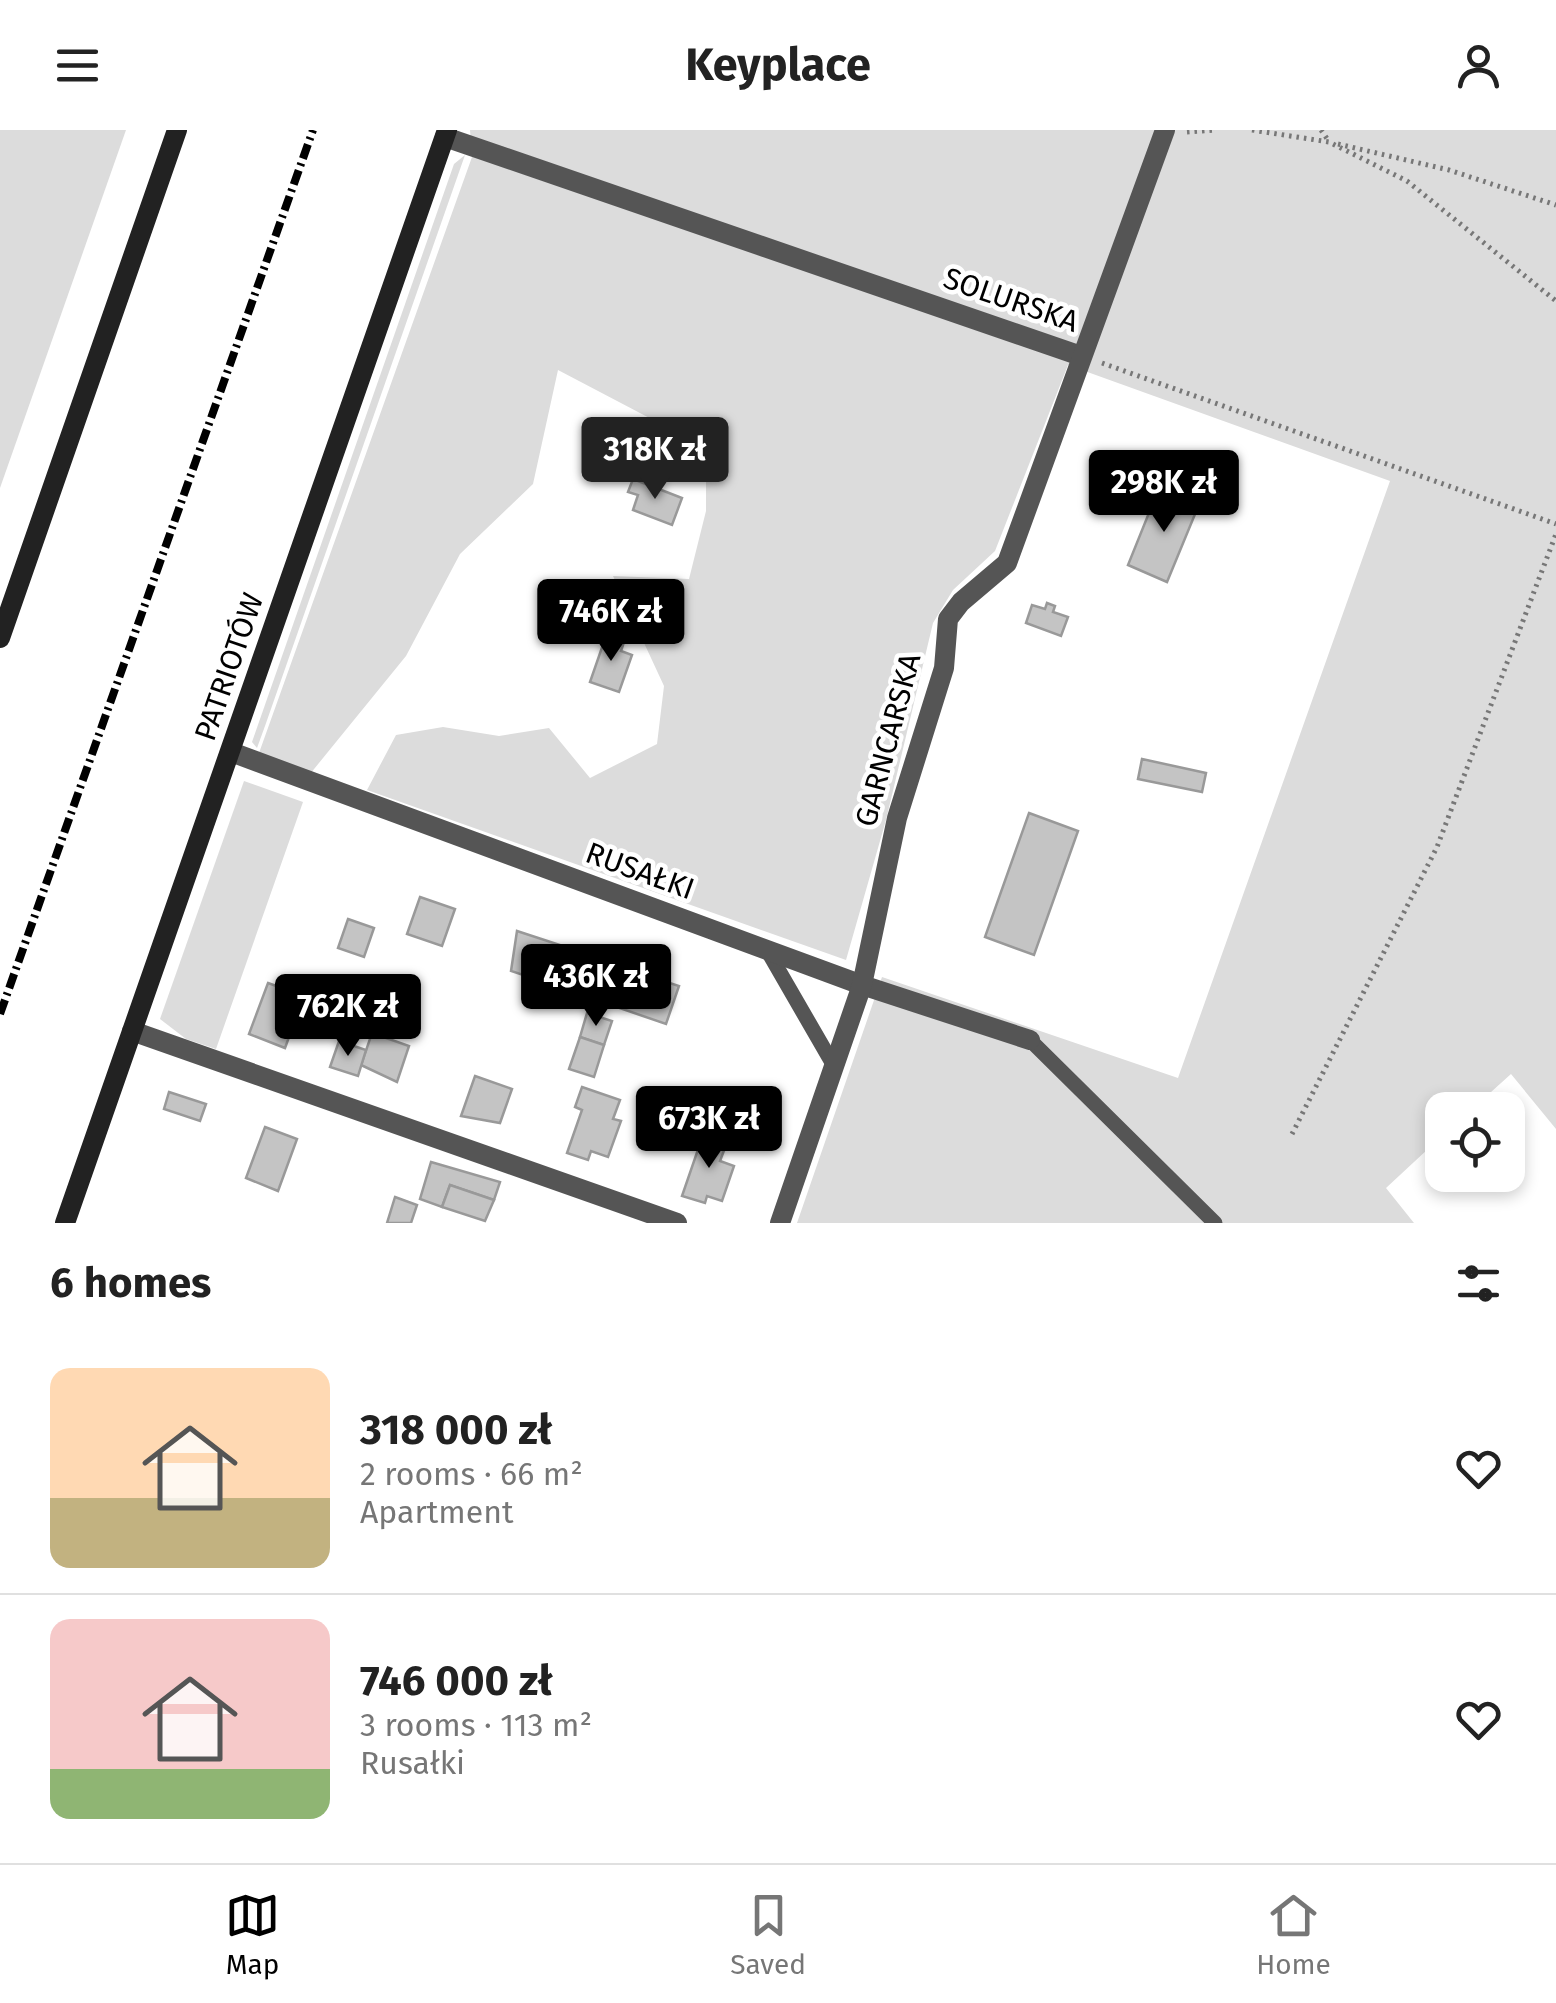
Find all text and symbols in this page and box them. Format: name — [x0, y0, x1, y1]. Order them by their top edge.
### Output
icon: menu — [50, 38, 105, 93]
text: Keyplace — [685, 38, 871, 92]
icon: person — [1451, 38, 1506, 93]
street label: SOLURSKA — [939, 260, 1084, 340]
pin: 318K zł — [563, 417, 747, 502]
text: 318K zł — [604, 430, 706, 468]
pin: 298K zł — [1072, 450, 1256, 535]
text: 298K zł — [1111, 463, 1217, 501]
pin: 746K zł — [519, 579, 703, 664]
street label: PATRIOTÓW — [187, 588, 271, 745]
text: 746K zł — [559, 592, 663, 630]
street label: GARNCARSKA — [848, 649, 929, 831]
street label: RUSAŁKI — [581, 835, 699, 907]
pin: 436K zł — [504, 944, 688, 1029]
text: 436K zł — [543, 957, 649, 995]
pin: 762K zł — [256, 974, 440, 1059]
text: 762K zł — [297, 987, 399, 1025]
pin: 673K zł — [617, 1086, 801, 1171]
map controls — [1425, 1092, 1525, 1192]
button: locate — [1425, 1092, 1525, 1192]
text: 673K zł — [658, 1099, 760, 1137]
icon: filters — [1451, 1256, 1506, 1311]
text: 6 homes — [50, 1258, 211, 1308]
text: 318 000 zł — [360, 1405, 552, 1455]
icon: home — [130, 1408, 250, 1528]
icon: heart — [1451, 1441, 1506, 1496]
text: 2 rooms · 66 m² — [360, 1455, 583, 1493]
text: Apartment — [360, 1493, 514, 1531]
text: 746 000 zł — [360, 1656, 553, 1706]
icon: home — [130, 1659, 250, 1779]
icon: heart — [1451, 1692, 1506, 1747]
text: 3 rooms · 113 m² — [360, 1706, 592, 1744]
text: Rusałki — [360, 1744, 465, 1782]
tab: Map — [225, 1888, 280, 1981]
tab: Saved — [730, 1888, 806, 1981]
tab: Home — [1256, 1888, 1331, 1981]

